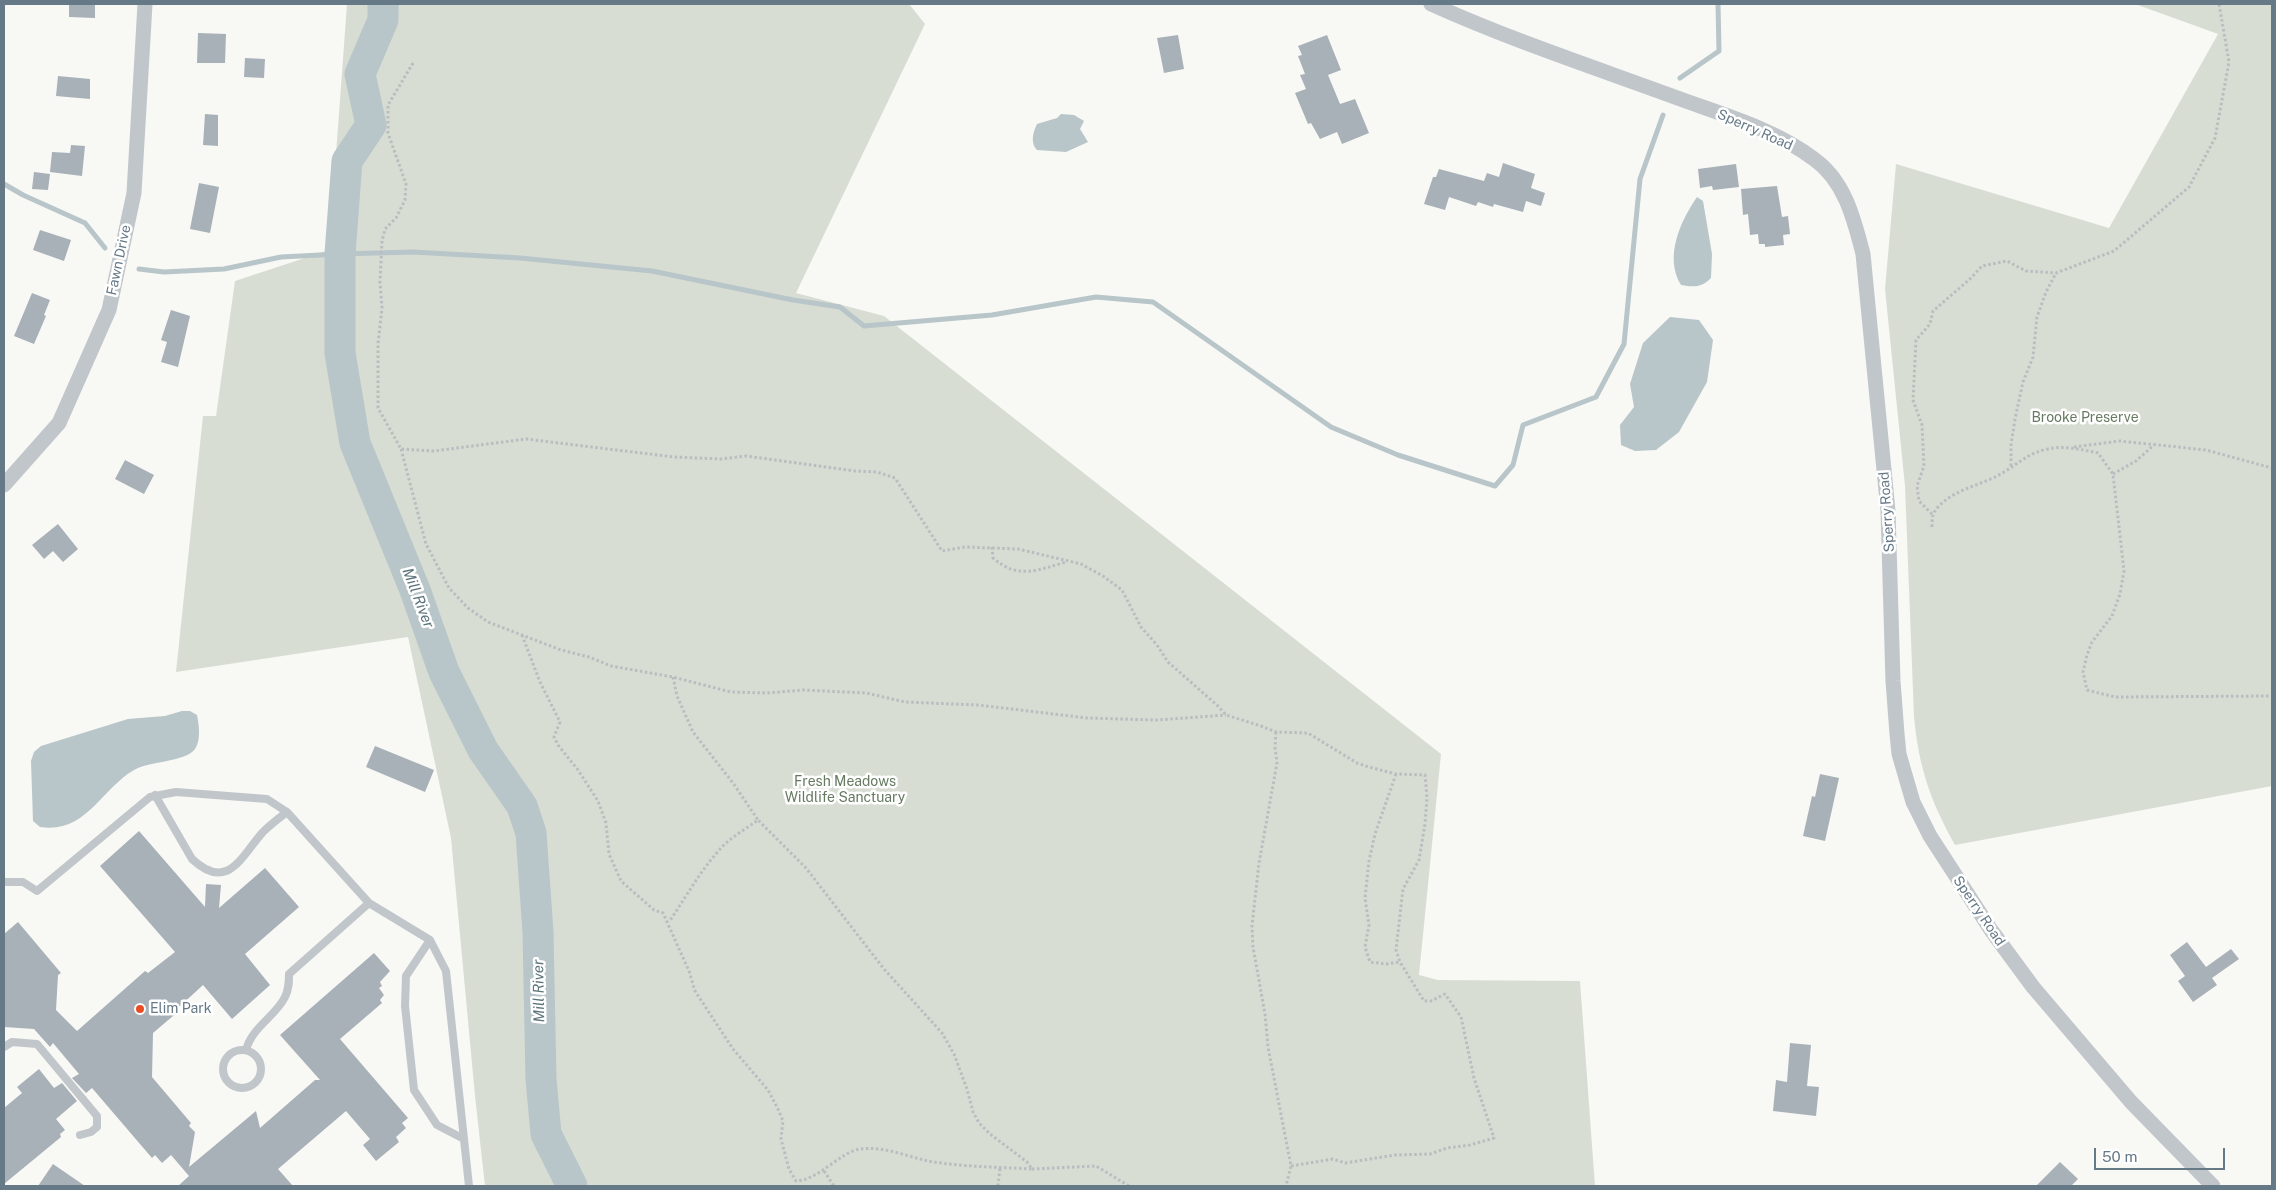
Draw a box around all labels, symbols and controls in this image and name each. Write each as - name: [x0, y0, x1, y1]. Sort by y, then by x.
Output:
- street label: Sperry Road: [1715, 106, 1795, 154]
- street label: Fawn Drive: [103, 223, 135, 297]
- park label: Brooke Preserve: [2031, 410, 2139, 426]
- street label: Sperry Road: [1876, 471, 1898, 553]
- water label: Mill River: [398, 565, 438, 631]
- park label: Fresh Meadows Wildlife Sanctuary: [785, 774, 905, 806]
- street label: Sperry Road: [1949, 873, 2009, 949]
- water label: Mill River: [529, 959, 549, 1023]
- place label: Elim Park: [150, 1001, 212, 1017]
- marker: Elim Park: [134, 1003, 146, 1015]
- scale bar: [2096, 1138, 2227, 1170]
- text: 50 m: [2102, 1148, 2137, 1165]

